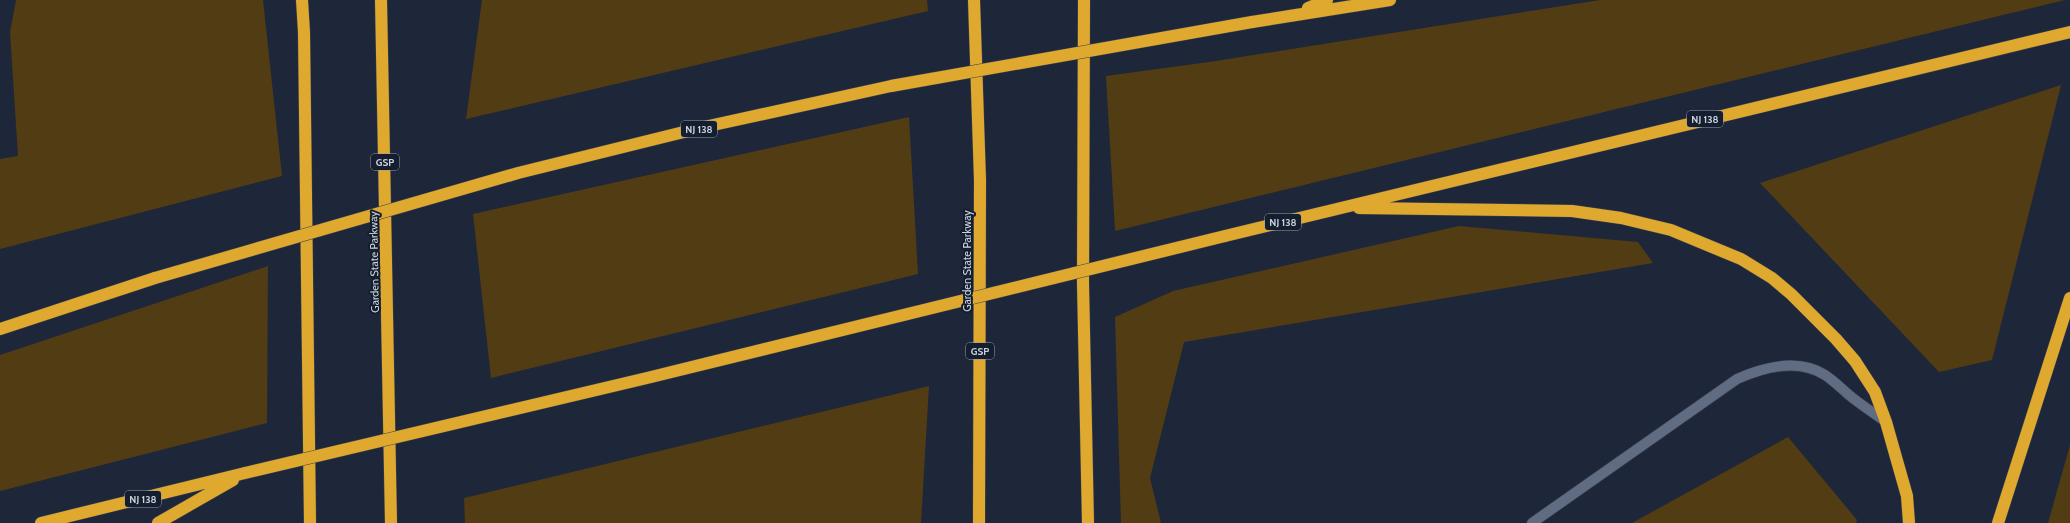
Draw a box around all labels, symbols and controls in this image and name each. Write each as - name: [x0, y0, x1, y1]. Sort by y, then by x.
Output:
- road number: NJ 138: [1687, 111, 1723, 127]
- road number: NJ 138: [681, 121, 717, 137]
- road number: GSP: [371, 154, 399, 170]
- street label: Garden State Parkway: [960, 210, 974, 312]
- street label: Garden State Parkway: [366, 211, 382, 313]
- road number: NJ 138: [1265, 214, 1301, 230]
- road number: GSP: [966, 343, 994, 359]
- road number: NJ 138: [125, 491, 161, 507]

